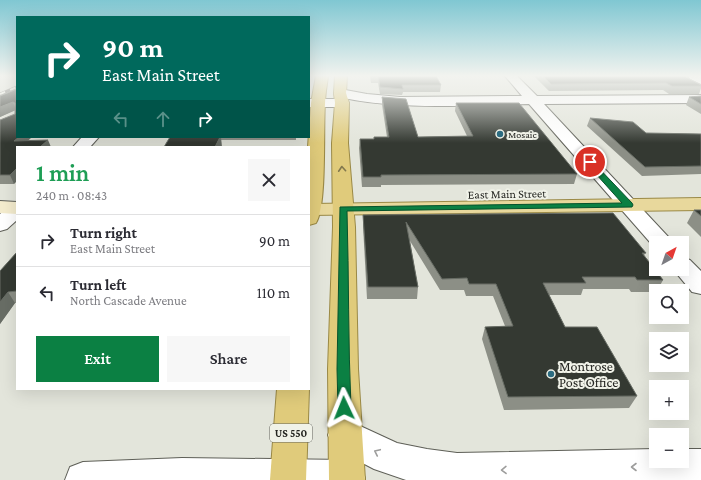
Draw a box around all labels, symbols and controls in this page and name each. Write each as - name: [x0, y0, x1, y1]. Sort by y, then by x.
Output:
- icon: right: [36, 32, 88, 84]
- text: 90 m: [102, 32, 163, 63]
- text: East Main Street: [102, 65, 220, 85]
- icon: left: [110, 108, 132, 130]
- icon: ahead: [152, 108, 174, 130]
- icon: right: [194, 108, 216, 130]
- marker: Mosaic: [495, 129, 505, 139]
- place label: Mosaic: [508, 129, 537, 140]
- pin: [573, 145, 607, 179]
- icon: arrive: [579, 151, 601, 173]
- text: 1 min: [36, 159, 89, 186]
- button: close: [248, 159, 290, 201]
- one-way arrow: [337, 166, 346, 172]
- street label: East Main Street: [468, 186, 547, 202]
- text: 240 m · 08:43: [36, 188, 107, 203]
- text: Turn right: [70, 225, 137, 241]
- icon: right: [36, 230, 58, 252]
- text: 90 m: [259, 233, 290, 249]
- north arrow: [649, 236, 689, 276]
- map controls: [649, 236, 689, 468]
- text: East Main Street: [70, 241, 155, 256]
- text: Turn left: [70, 277, 126, 293]
- icon: left: [36, 282, 58, 304]
- button: search: [649, 284, 689, 324]
- text: 110 m: [257, 285, 290, 301]
- text: North Cascade Avenue: [70, 293, 187, 308]
- button: layers: [649, 332, 689, 372]
- button: Exit: [36, 336, 159, 382]
- button: Share: [167, 336, 290, 382]
- place label: Montrose Post Office: [559, 358, 618, 390]
- marker: Montrose Post Office: [546, 369, 556, 379]
- button: +: [649, 380, 689, 420]
- position arrow: [323, 387, 365, 429]
- road number: US 550: [270, 424, 312, 442]
- button: −: [649, 428, 689, 468]
- one-way arrow: [373, 449, 381, 457]
- one-way arrow: [631, 463, 637, 471]
- one-way arrow: [501, 466, 507, 474]

